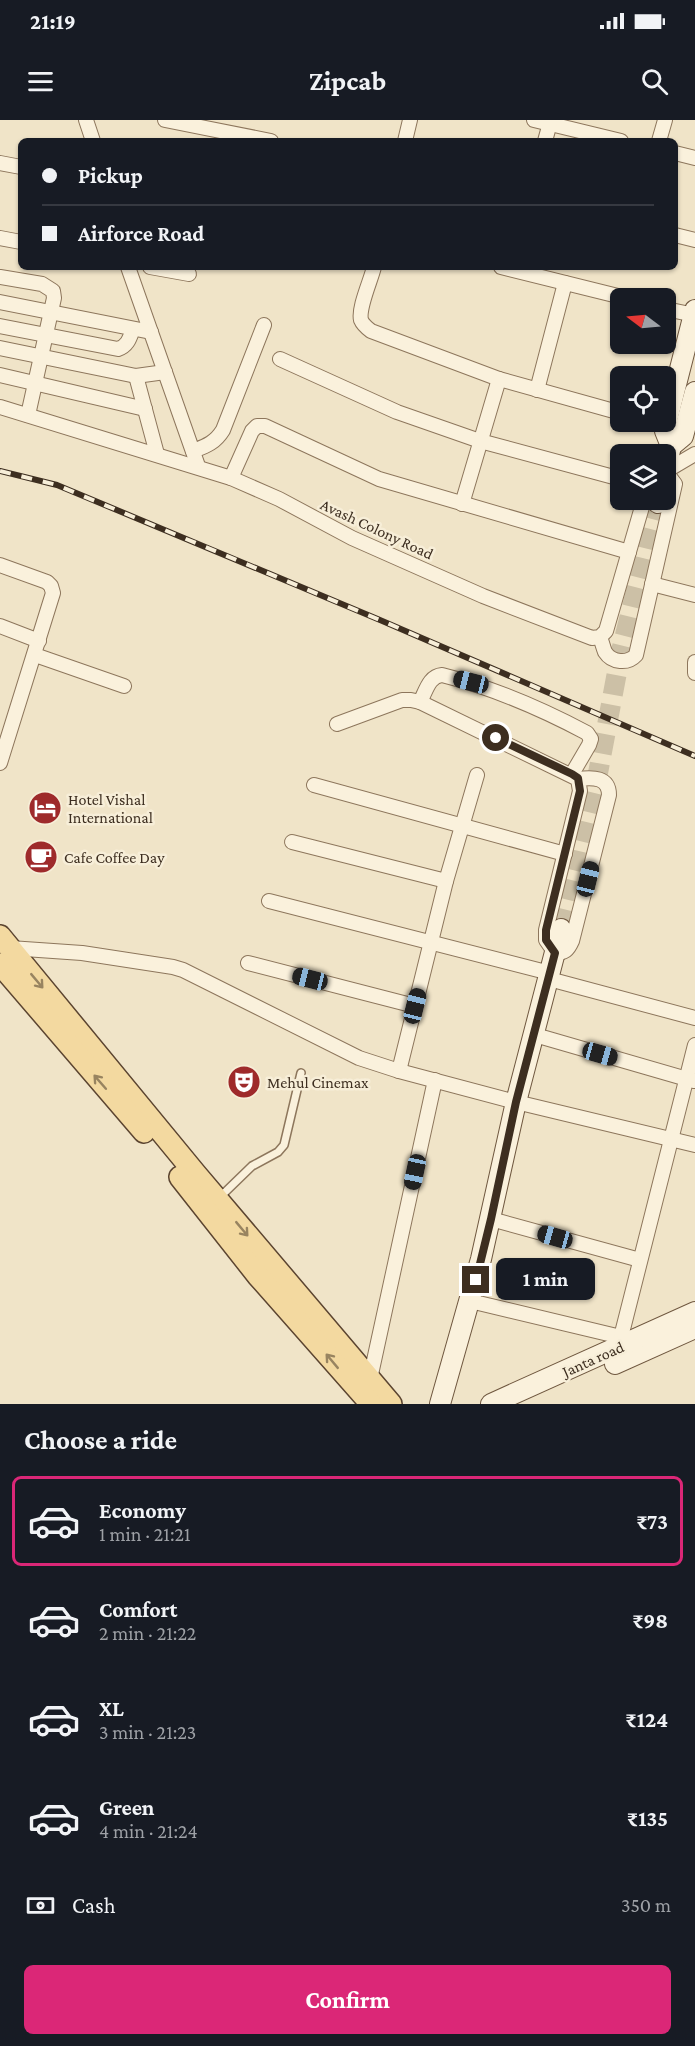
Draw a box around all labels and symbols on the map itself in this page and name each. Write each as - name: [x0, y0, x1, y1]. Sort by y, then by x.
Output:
- north arrow: [610, 288, 676, 354]
- street label: Avash Colony Road: [318, 495, 436, 564]
- car: [451, 669, 491, 695]
- route start: [482, 724, 509, 751]
- hotel icon: Hotel Vishal International: [27, 790, 63, 826]
- place label: Hotel Vishal International: [68, 791, 153, 826]
- cafe icon: Cafe Coffee Day: [23, 839, 59, 875]
- place label: Cafe Coffee Day: [64, 849, 165, 867]
- car: [575, 859, 601, 899]
- car: [290, 966, 330, 992]
- one-way arrow: [31, 973, 44, 989]
- car: [402, 986, 428, 1026]
- car: [580, 1040, 620, 1068]
- theatre icon: Mehul Cinemax: [226, 1064, 262, 1100]
- place label: Mehul Cinemax: [267, 1074, 369, 1091]
- one-way arrow: [93, 1075, 107, 1090]
- car: [402, 1153, 428, 1191]
- one-way arrow: [235, 1221, 249, 1236]
- car: [535, 1223, 575, 1251]
- callout: 1 min: [497, 1259, 596, 1301]
- route end: [462, 1266, 489, 1293]
- street label: Janta road: [558, 1338, 627, 1382]
- one-way arrow: [325, 1354, 339, 1369]

